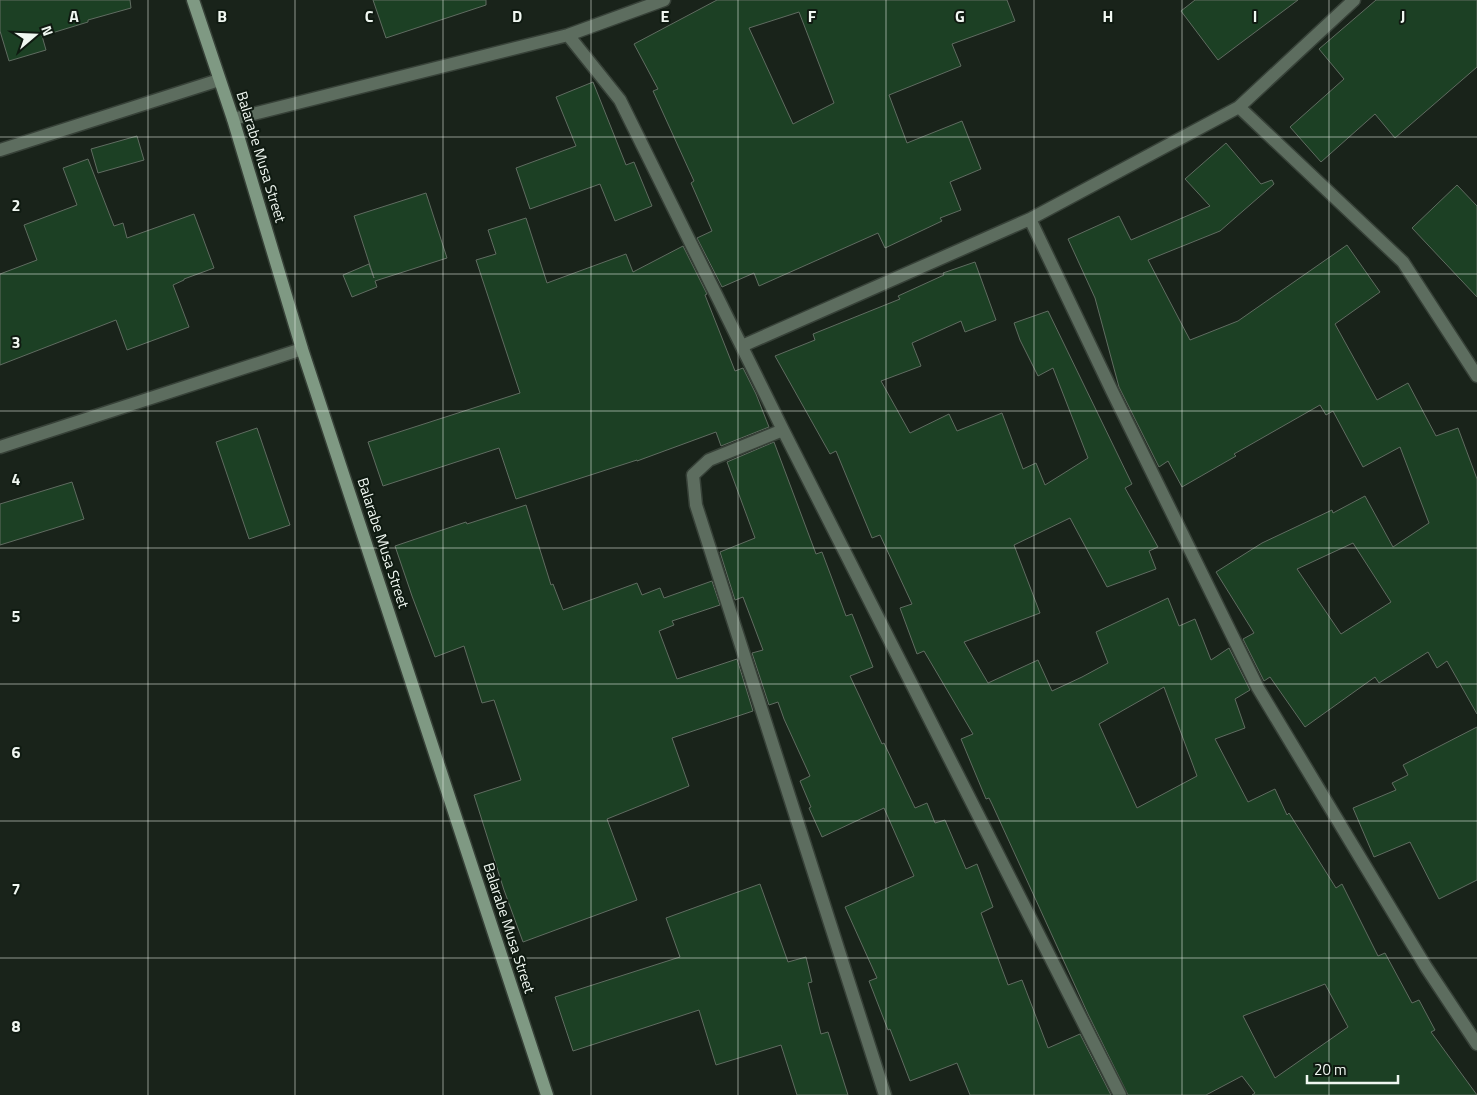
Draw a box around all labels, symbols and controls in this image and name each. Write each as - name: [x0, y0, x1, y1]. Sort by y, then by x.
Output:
- text: A: [69, 4, 79, 28]
- text: B: [217, 4, 227, 28]
- text: C: [365, 4, 374, 28]
- text: D: [512, 4, 522, 28]
- text: E: [661, 4, 670, 28]
- text: F: [808, 4, 817, 28]
- text: G: [955, 4, 965, 28]
- text: H: [1103, 4, 1113, 28]
- text: I: [1253, 4, 1257, 28]
- text: J: [1401, 4, 1405, 28]
- north arrow: [10, 10, 60, 60]
- text: N: [36, 23, 59, 39]
- street label: Balarabe Musa Street: [231, 88, 293, 226]
- text: 2: [12, 193, 20, 217]
- text: 3: [12, 330, 20, 354]
- text: 4: [12, 467, 21, 491]
- street label: Balarabe Musa Street: [351, 475, 416, 612]
- text: 5: [12, 604, 21, 628]
- text: 6: [12, 740, 21, 764]
- street label: Balarabe Musa Street: [477, 860, 542, 997]
- text: 7: [12, 877, 20, 901]
- text: 8: [12, 1014, 21, 1038]
- scale bar: [1307, 1052, 1398, 1084]
- text: 20 m: [1314, 1058, 1347, 1081]

